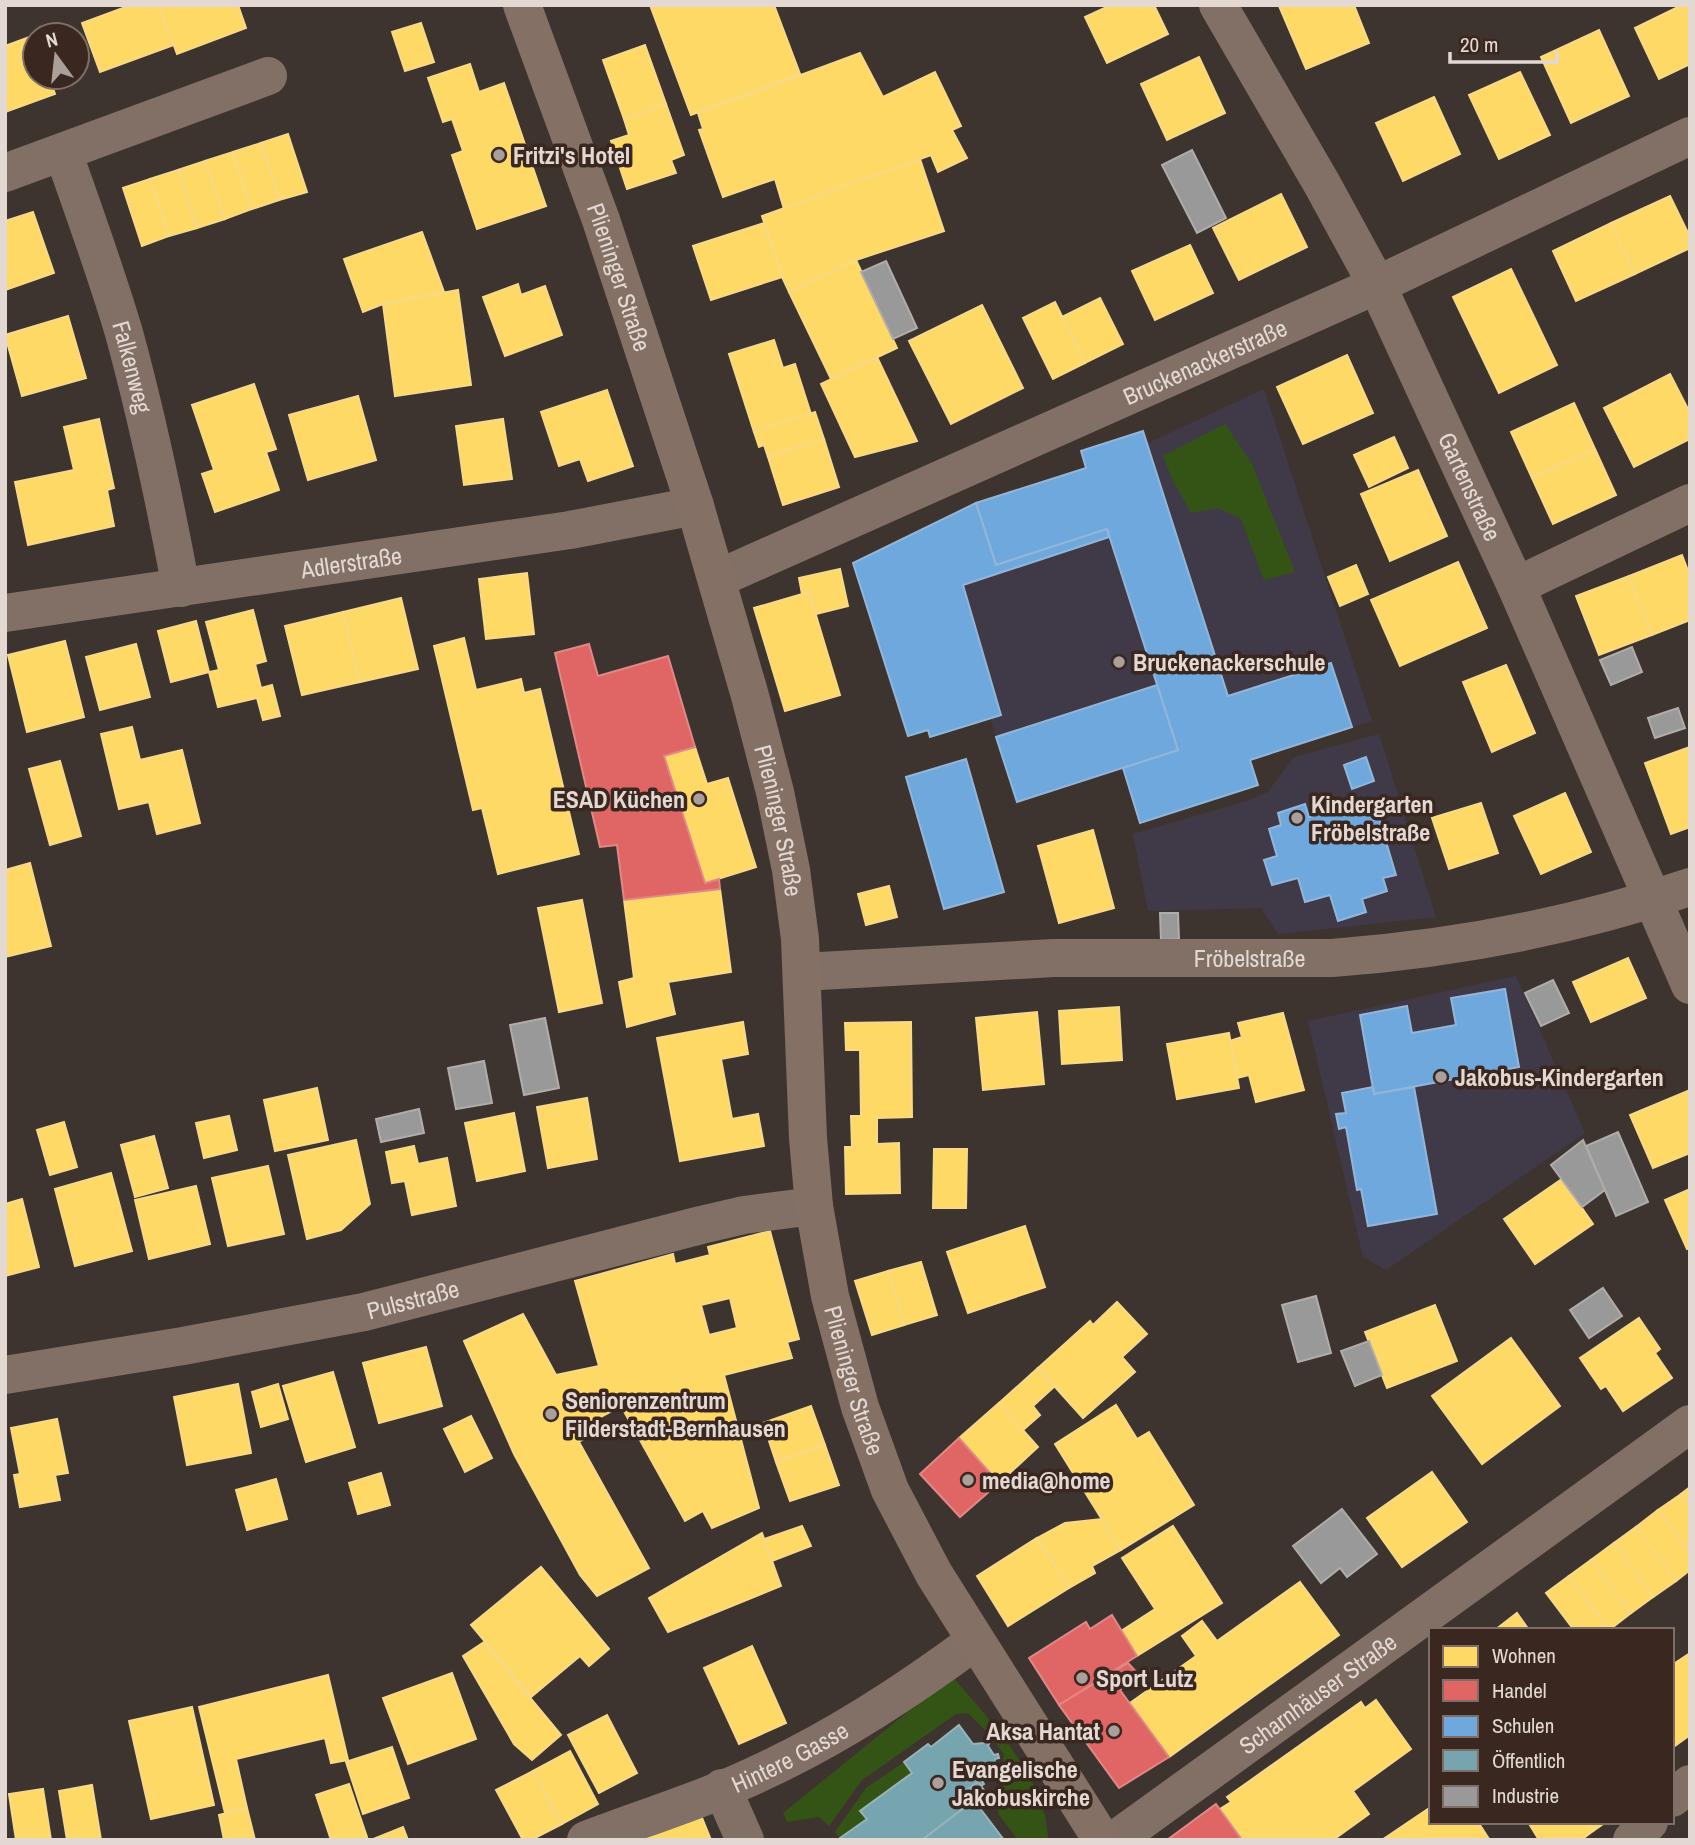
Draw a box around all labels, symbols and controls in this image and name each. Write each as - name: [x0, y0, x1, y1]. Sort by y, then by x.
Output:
- north arrow: [21, 21, 91, 91]
- scale bar: [1450, 21, 1557, 65]
- text: N: [43, 26, 60, 54]
- text: 20 m: [1460, 30, 1498, 59]
- place label: Fritzi's Hotel: [513, 139, 630, 171]
- marker: Fritzi's Hotel: [491, 147, 507, 163]
- street label: Plieninger Straße: [580, 198, 659, 355]
- street label: Bruckenackerstraße: [1118, 311, 1292, 412]
- street label: Falkenweg: [105, 317, 160, 416]
- street label: Gartenstraße: [1431, 427, 1509, 546]
- street label: Adlerstraße: [298, 539, 404, 586]
- place label: Bruckenackerschule: [1133, 646, 1326, 678]
- marker: Bruckenackerschule: [1111, 654, 1127, 670]
- street label: Plieninger Straße: [747, 741, 810, 898]
- place label: ESAD Küchen: [553, 783, 685, 815]
- place label: Kindergarten Fröbelstraße: [1311, 788, 1433, 848]
- marker: ESAD Küchen: [691, 791, 707, 807]
- marker: Kindergarten Fröbelstraße: [1289, 810, 1305, 826]
- street label: Fröbelstraße: [1194, 942, 1305, 974]
- place label: Jakobus-Kindergarten: [1455, 1061, 1664, 1093]
- marker: Jakobus-Kindergarten: [1433, 1069, 1449, 1085]
- street label: Pulsstraße: [363, 1272, 462, 1327]
- street label: Plieninger Straße: [817, 1302, 892, 1460]
- place label: Seniorenzentrum Filderstadt-Bernhausen: [565, 1384, 786, 1444]
- marker: Seniorenzentrum Filderstadt-Bernhausen: [543, 1406, 559, 1422]
- place label: media@home: [982, 1464, 1111, 1496]
- marker: media@home: [960, 1472, 976, 1488]
- street label: Scharnhäuser Straße: [1232, 1626, 1403, 1761]
- legend: [1429, 1628, 1674, 1824]
- text: Wohnen: [1492, 1641, 1556, 1670]
- place label: Sport Lutz: [1096, 1662, 1193, 1694]
- marker: Sport Lutz: [1074, 1670, 1090, 1686]
- text: Handel: [1492, 1676, 1547, 1705]
- text: Schulen: [1492, 1711, 1554, 1740]
- street label: Hintere Gasse: [726, 1714, 854, 1800]
- place label: Aksa Hantat: [986, 1715, 1100, 1747]
- marker: Aksa Hantat: [1106, 1723, 1122, 1739]
- text: Öffentlich: [1492, 1746, 1565, 1775]
- place label: Evangelische Jakobuskirche: [952, 1753, 1090, 1813]
- marker: Evangelische Jakobuskirche: [930, 1775, 946, 1791]
- text: Industrie: [1492, 1781, 1559, 1810]

